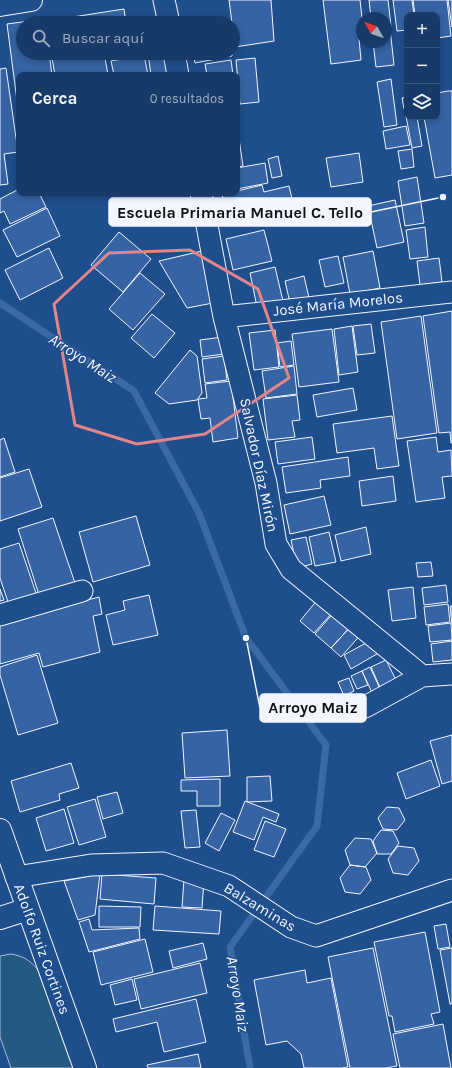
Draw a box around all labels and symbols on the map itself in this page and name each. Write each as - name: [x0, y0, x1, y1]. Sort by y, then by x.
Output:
- north arrow: [356, 12, 392, 48]
- callout: Escuela Primaria Manuel C. Tello: [109, 198, 371, 226]
- text: Escuela Primaria Manuel C. Tello: [117, 203, 363, 222]
- street label: José María Morelos: [272, 288, 404, 320]
- water label: Arroyo Maiz: [46, 329, 121, 387]
- street label: Salvador Díaz Mirón: [236, 396, 282, 534]
- callout: Arroyo Maiz: [260, 694, 366, 722]
- text: Arroyo Maiz: [268, 698, 358, 717]
- street label: Balzaminas: [221, 878, 299, 936]
- street label: Adolfo Ruiz Cortines: [10, 881, 74, 1017]
- water label: Arroyo Maiz: [223, 955, 253, 1034]

